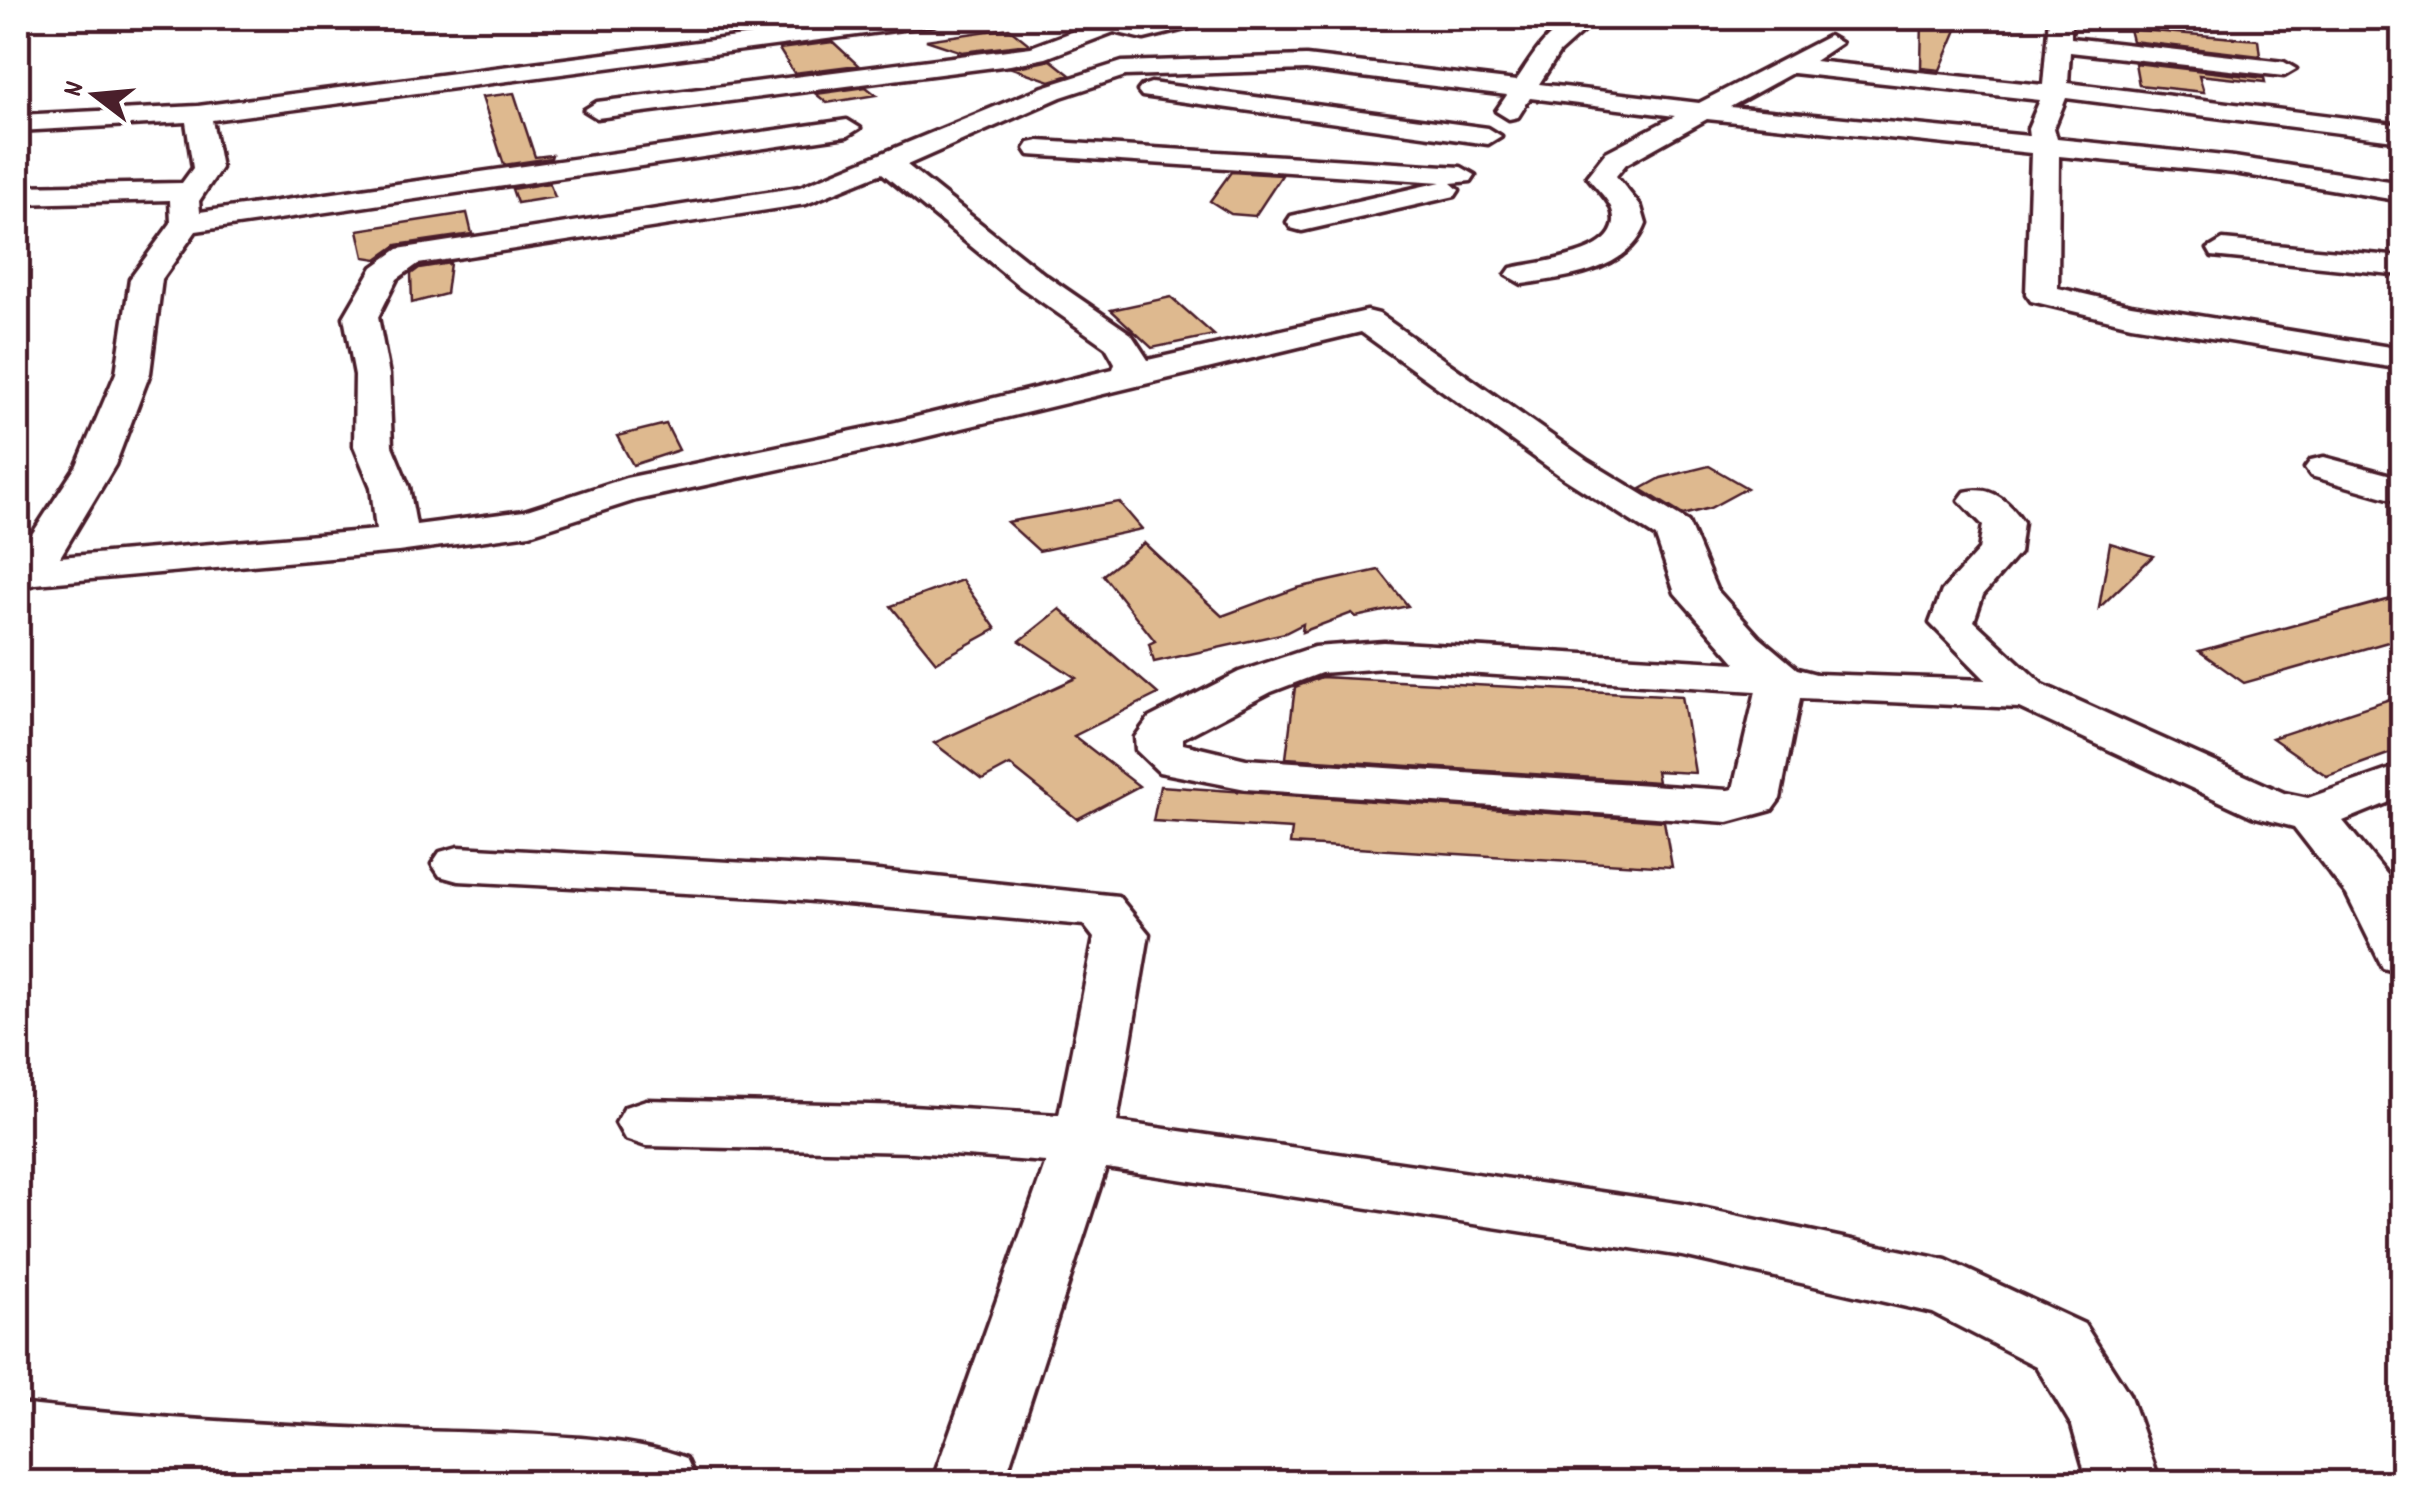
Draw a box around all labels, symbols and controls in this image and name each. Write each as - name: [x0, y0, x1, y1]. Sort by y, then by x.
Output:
- north arrow: [45, 45, 145, 145]
- text: N: [55, 77, 97, 102]

